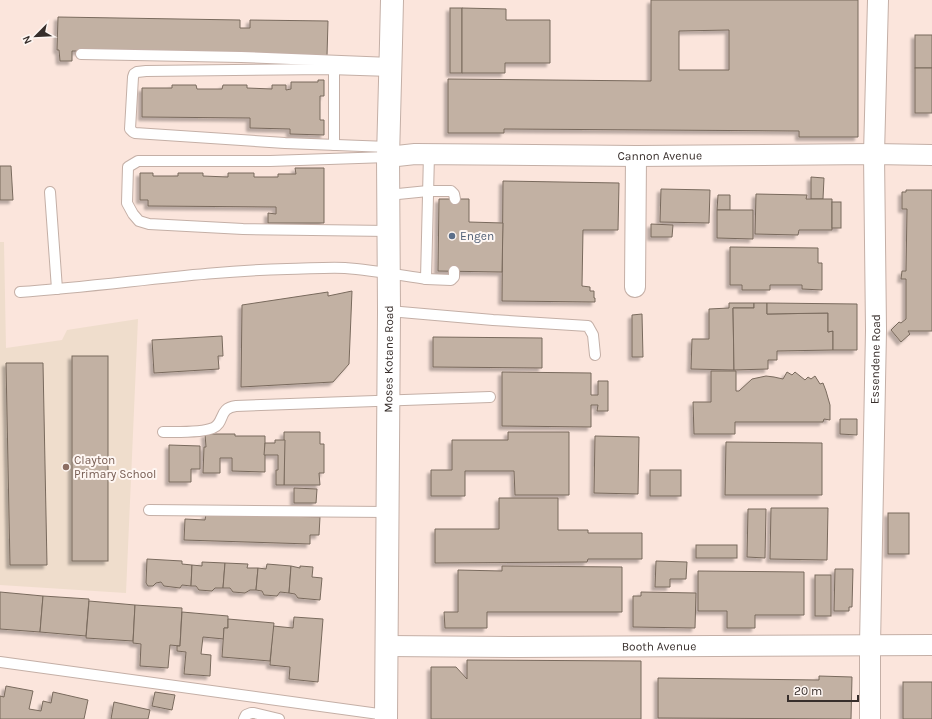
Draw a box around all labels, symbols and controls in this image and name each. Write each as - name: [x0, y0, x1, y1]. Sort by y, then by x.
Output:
- north arrow: [16, 16, 56, 56]
- text: N: [20, 34, 35, 46]
- street label: Cannon Avenue: [617, 148, 702, 163]
- place label: Engen: [460, 229, 494, 243]
- marker: Engen: [447, 231, 457, 241]
- street label: Moses Kotane Road: [381, 305, 396, 413]
- street label: Essendene Road: [868, 314, 883, 404]
- place label: Clayton Primary School: [74, 453, 156, 481]
- marker: Clayton Primary School: [61, 462, 71, 472]
- street label: Booth Avenue: [622, 639, 696, 653]
- scale bar: [788, 677, 858, 703]
- text: 20 m: [794, 684, 822, 698]

